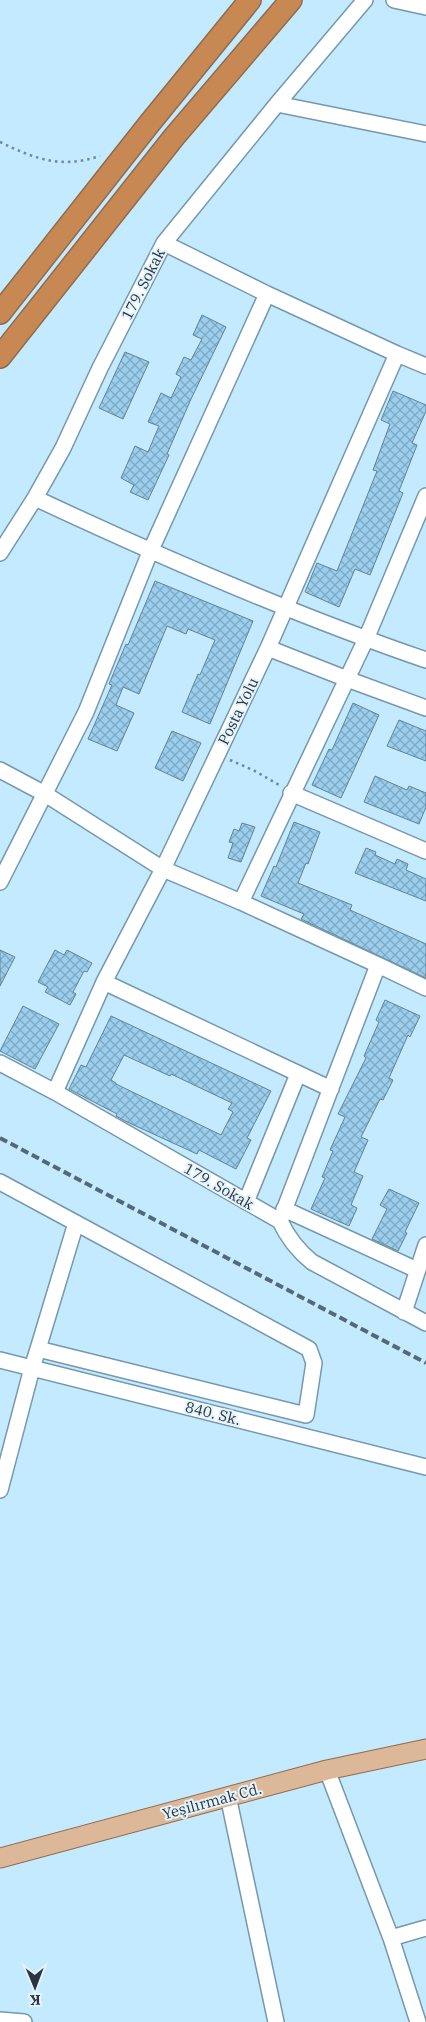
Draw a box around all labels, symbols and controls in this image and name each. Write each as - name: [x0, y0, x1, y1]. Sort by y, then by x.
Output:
- street label: 179. Sokak: [117, 245, 169, 323]
- street label: Posta Yolu: [214, 674, 262, 748]
- street label: 179. Sokak: [181, 1158, 258, 1214]
- street label: 840. Sk.: [183, 1397, 243, 1429]
- street label: Yeşilırmak Cd.: [160, 1779, 264, 1823]
- north arrow: [10, 1962, 60, 2012]
- text: K: [29, 1991, 41, 2009]

